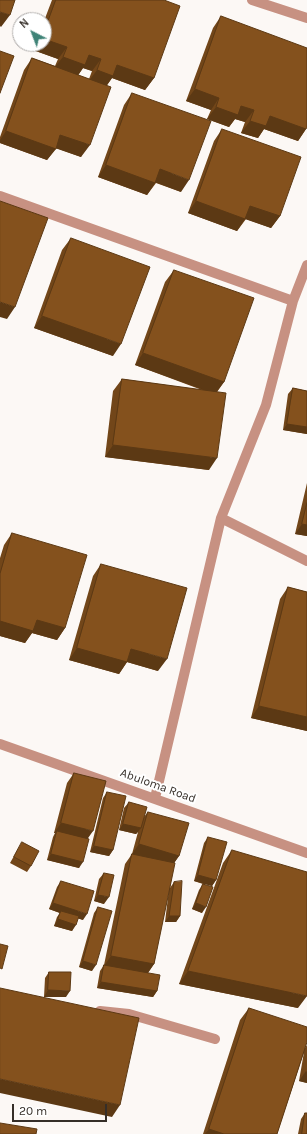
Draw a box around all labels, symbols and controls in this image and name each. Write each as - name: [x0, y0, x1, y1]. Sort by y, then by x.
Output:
- north arrow: [12, 12, 52, 52]
- text: N: [17, 16, 32, 31]
- street label: Abuloma Road: [118, 766, 198, 806]
- scale bar: [14, 1096, 109, 1122]
- text: 20 m: [19, 1104, 47, 1118]

